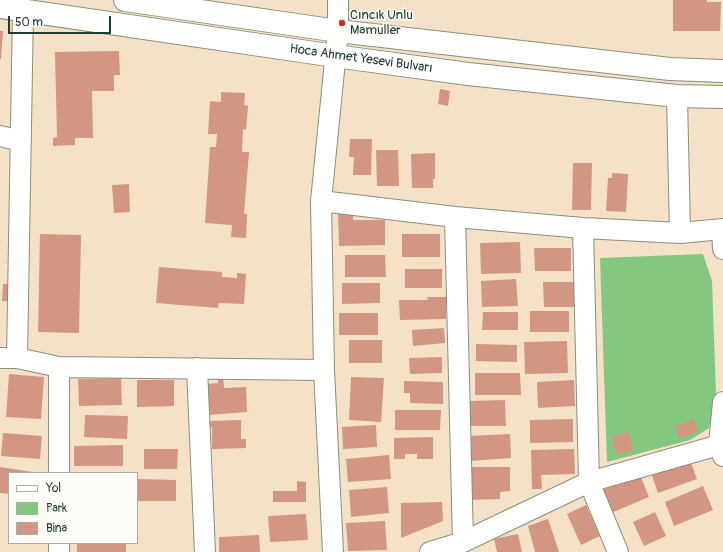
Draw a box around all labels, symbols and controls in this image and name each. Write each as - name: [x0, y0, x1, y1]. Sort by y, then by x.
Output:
- scale bar: [10, 8, 113, 34]
- place label: Cıncık Unlu Mamuller: [350, 8, 413, 39]
- text: 50 m: [15, 15, 43, 30]
- marker: Cıncık Unlu Mamuller: [337, 18, 347, 28]
- street label: Hoca Ahmet Yesevi Bulvarı: [289, 41, 433, 77]
- legend: [8, 472, 138, 544]
- text: Yol: [46, 481, 61, 496]
- text: Park: [46, 501, 67, 516]
- text: Bina: [46, 521, 67, 536]

